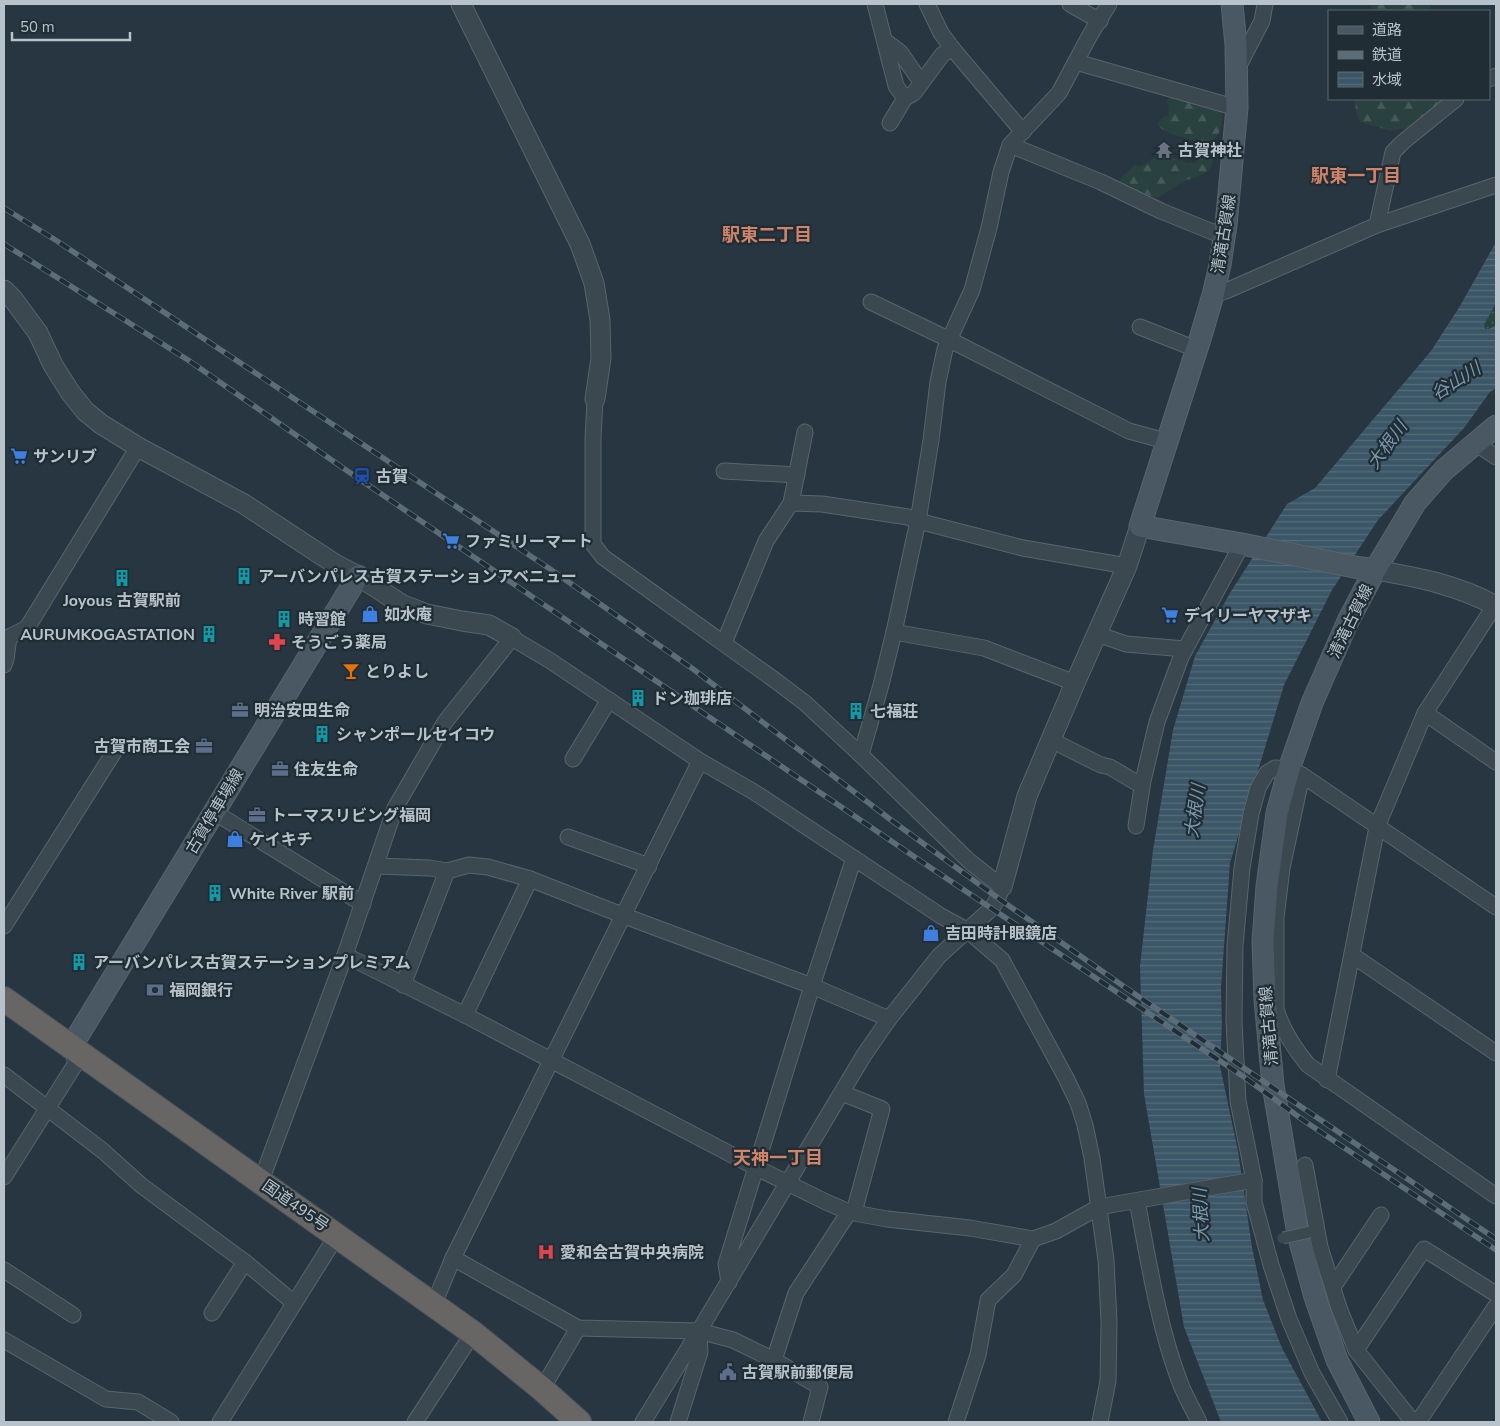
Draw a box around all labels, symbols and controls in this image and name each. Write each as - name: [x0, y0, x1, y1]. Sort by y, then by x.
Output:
- scale bar: [12, 10, 130, 42]
- legend: [1328, 10, 1490, 100]
- text: 50 m: [20, 17, 55, 37]
- text: 道路: [1372, 20, 1402, 40]
- text: 鉄道: [1372, 45, 1402, 65]
- text: 水域: [1372, 70, 1402, 90]
- temple icon: 古賀神社: [1154, 140, 1174, 160]
- place label: 古賀神社: [1178, 140, 1242, 162]
- district label: 駅東一丁目: [1311, 164, 1401, 188]
- street label: 清滝古賀線: [1207, 193, 1241, 275]
- district label: 駅東二丁目: [722, 223, 812, 247]
- water label: 谷山川: [1427, 355, 1487, 405]
- water label: 大根川: [1361, 414, 1414, 474]
- supermarket icon: サンリブ: [9, 446, 29, 466]
- place label: サンリブ: [33, 446, 97, 468]
- station icon: 古賀: [352, 466, 372, 486]
- place label: 古賀: [376, 466, 408, 488]
- supermarket icon: ファミリーマート: [441, 531, 461, 551]
- place label: ファミリーマート: [465, 531, 593, 553]
- building icon: アーバンパレス古賀ステーションアベニュー: [234, 566, 254, 586]
- place label: アーバンパレス古賀ステーションアベニュー: [258, 566, 577, 588]
- building icon: Joyous 古賀駅前: [112, 568, 132, 588]
- street label: 清滝古賀線: [1323, 581, 1378, 662]
- place label: Joyous 古賀駅前: [62, 590, 181, 612]
- shop icon: 如水庵: [360, 604, 380, 624]
- place label: 如水庵: [384, 604, 432, 626]
- supermarket icon: デイリーヤマザキ: [1160, 605, 1180, 625]
- place label: デイリーヤマザキ: [1184, 605, 1312, 627]
- building icon: 時習館: [274, 609, 294, 629]
- place label: 時習館: [298, 609, 346, 631]
- place label: AURUMKOGASTATION: [20, 624, 195, 646]
- building icon: AURUMKOGASTATION: [199, 624, 219, 644]
- pharmacy icon: そうごう薬局: [267, 632, 287, 652]
- place label: そうごう薬局: [291, 632, 387, 654]
- bar icon: とりよし: [341, 661, 361, 681]
- place label: とりよし: [365, 661, 429, 683]
- building icon: ドン珈琲店: [628, 688, 648, 708]
- place label: ドン珈琲店: [652, 688, 732, 710]
- office icon: 明治安田生命: [230, 700, 250, 720]
- place label: 明治安田生命: [254, 700, 350, 722]
- building icon: 七福荘: [846, 701, 866, 721]
- place label: 七福荘: [870, 701, 918, 723]
- building icon: シャンポールセイコウ: [312, 724, 332, 744]
- place label: シャンポールセイコウ: [336, 724, 495, 746]
- place label: 古賀市商工会: [94, 736, 190, 758]
- office icon: 古賀市商工会: [194, 736, 214, 756]
- office icon: 住友生命: [270, 759, 290, 779]
- place label: 住友生命: [293, 759, 358, 781]
- street label: 古賀停車場線: [181, 765, 249, 858]
- water label: 大根川: [1179, 781, 1211, 839]
- office icon: トーマスリビング福岡: [247, 805, 267, 825]
- place label: トーマスリビング福岡: [271, 805, 431, 827]
- shop icon: ケイキチ: [225, 829, 245, 849]
- place label: ケイキチ: [249, 829, 313, 851]
- building icon: White River 駅前: [205, 883, 225, 903]
- place label: White River 駅前: [229, 883, 354, 905]
- shop icon: 吉田時計眼鏡店: [921, 923, 941, 943]
- place label: 吉田時計眼鏡店: [945, 923, 1057, 945]
- building icon: アーバンパレス古賀ステーションプレミアム: [69, 952, 89, 972]
- place label: アーバンパレス古賀ステーションプレミアム: [93, 952, 411, 974]
- bank icon: 福岡銀行: [145, 980, 165, 1000]
- place label: 福岡銀行: [169, 980, 233, 1002]
- street label: 清滝古賀線: [1255, 985, 1283, 1067]
- district label: 天神一丁目: [733, 1146, 823, 1170]
- street label: 国道495号: [258, 1175, 333, 1237]
- water label: 大根川: [1187, 1185, 1214, 1243]
- hospital icon: 愛和会古賀中央病院: [536, 1242, 556, 1262]
- place label: 愛和会古賀中央病院: [560, 1242, 704, 1264]
- public building icon: 古賀駅前郵便局: [718, 1362, 738, 1382]
- place label: 古賀駅前郵便局: [742, 1362, 854, 1384]

